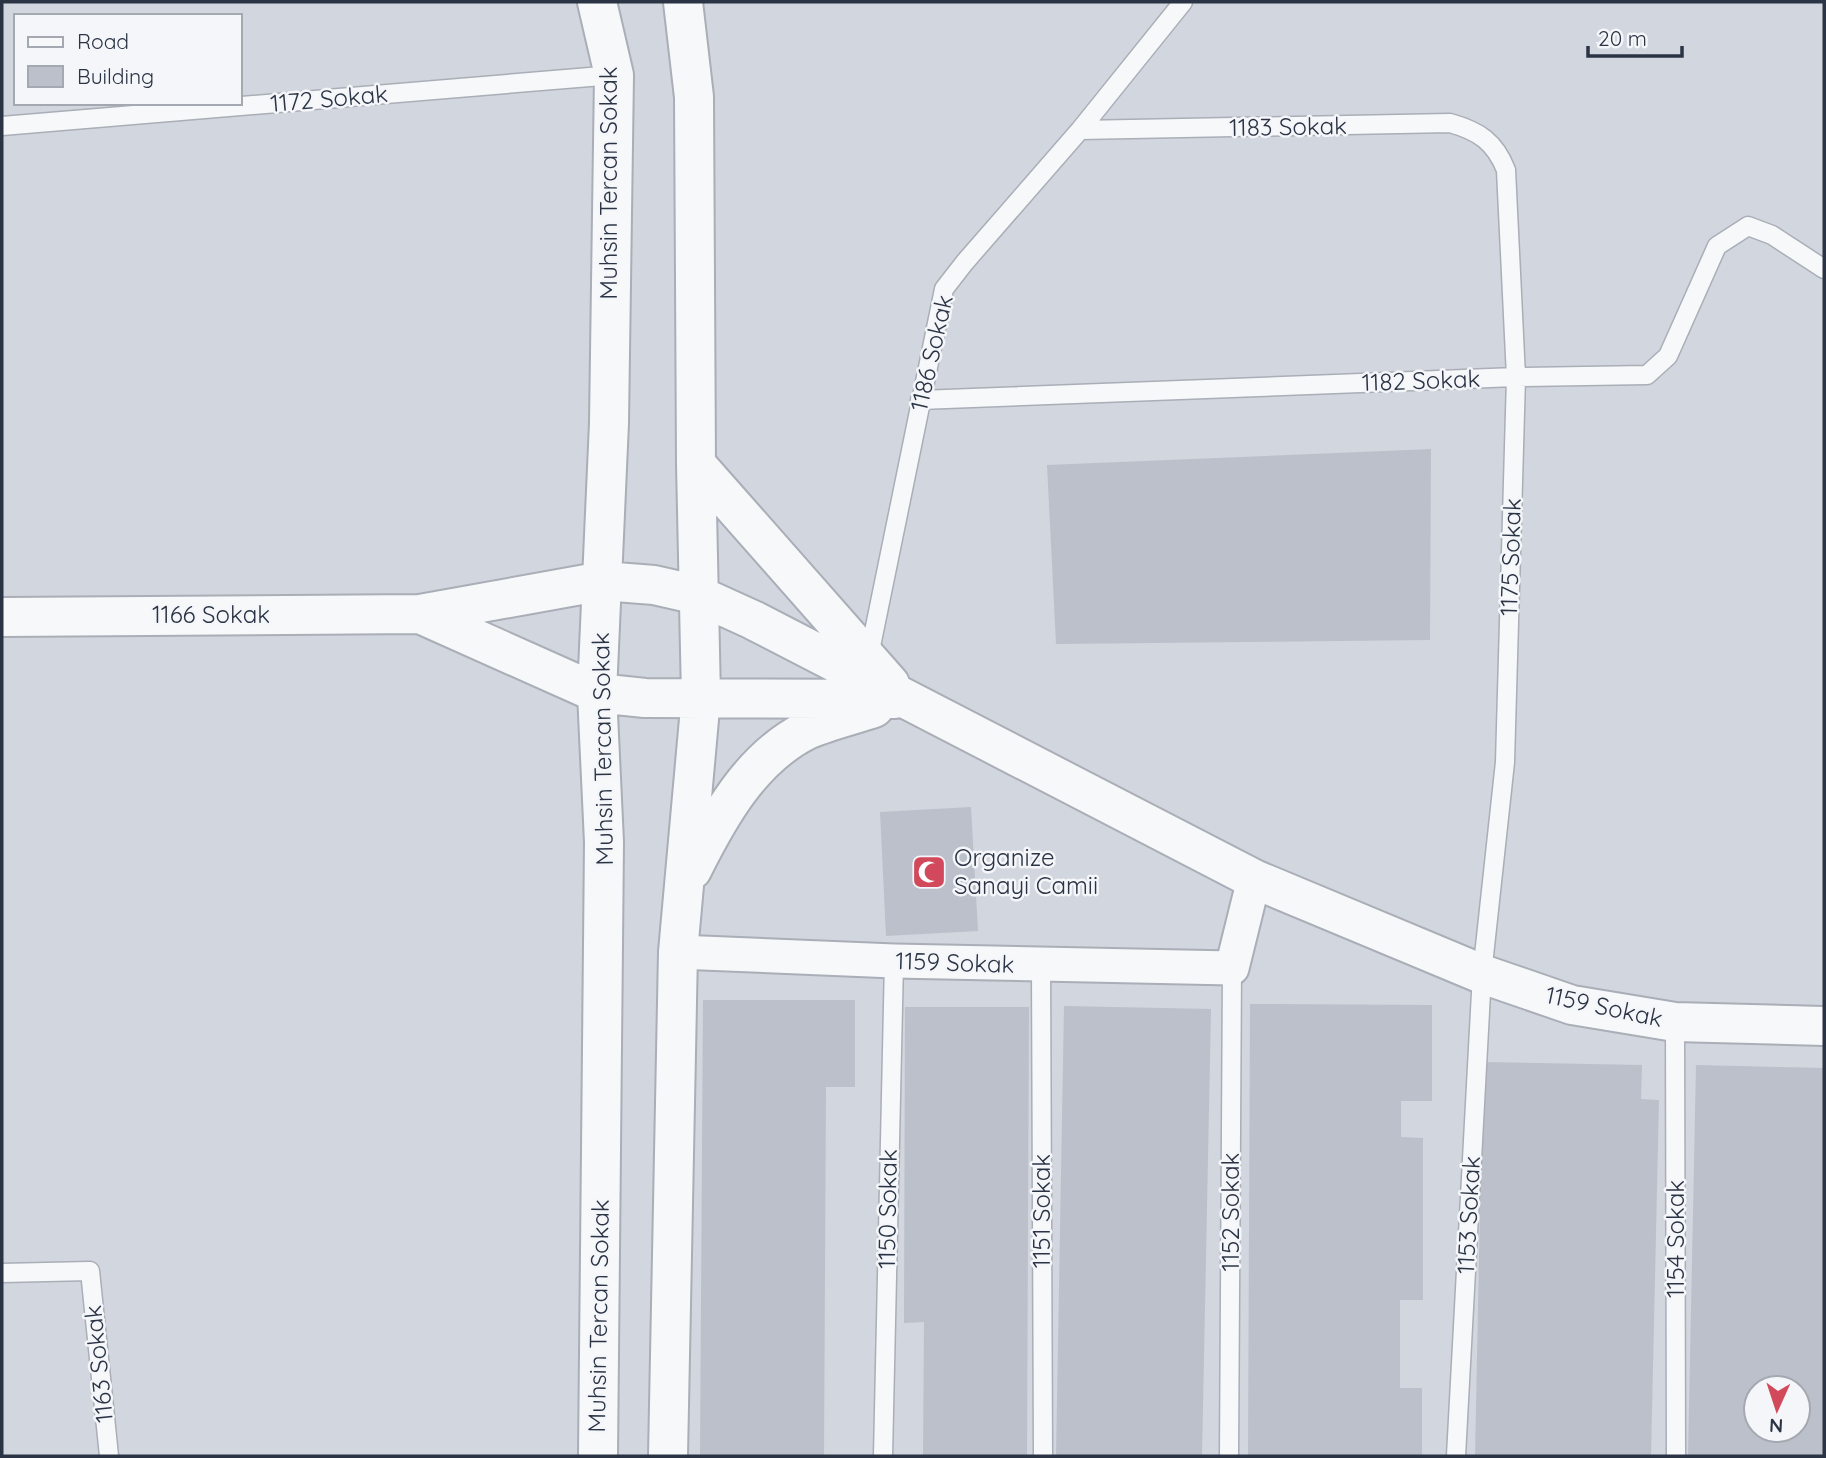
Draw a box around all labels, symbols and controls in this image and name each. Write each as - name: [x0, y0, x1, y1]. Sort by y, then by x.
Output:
- legend: [14, 14, 242, 105]
- scale bar: [1588, 14, 1682, 58]
- text: 20 m: [1598, 25, 1647, 51]
- text: Road: [77, 28, 129, 54]
- text: Building: [77, 63, 154, 89]
- street label: Muhsin Tercan Sokak: [593, 66, 623, 300]
- street label: 1172 Sokak: [269, 78, 389, 118]
- street label: 1183 Sokak: [1229, 110, 1347, 142]
- street label: 1186 Sokak: [903, 292, 959, 414]
- street label: 1182 Sokak: [1361, 363, 1481, 397]
- street label: 1175 Sokak: [1493, 498, 1527, 616]
- street label: 1166 Sokak: [152, 599, 270, 629]
- street label: Muhsin Tercan Sokak: [585, 632, 619, 866]
- place label: Organize Sanayi Camii: [954, 842, 1098, 900]
- mosque icon: Organize Sanayi Camii: [910, 853, 948, 891]
- street label: 1159 Sokak: [895, 945, 1015, 979]
- street label: 1159 Sokak: [1543, 979, 1665, 1033]
- street label: 1150 Sokak: [871, 1149, 903, 1269]
- street label: 1152 Sokak: [1215, 1153, 1245, 1271]
- street label: 1151 Sokak: [1026, 1154, 1056, 1268]
- street label: 1153 Sokak: [1450, 1155, 1486, 1275]
- street label: 1154 Sokak: [1660, 1180, 1690, 1298]
- street label: Muhsin Tercan Sokak: [581, 1199, 615, 1433]
- street label: 1163 Sokak: [77, 1304, 119, 1424]
- north arrow: [1742, 1374, 1812, 1444]
- text: N: [1769, 1414, 1784, 1438]

